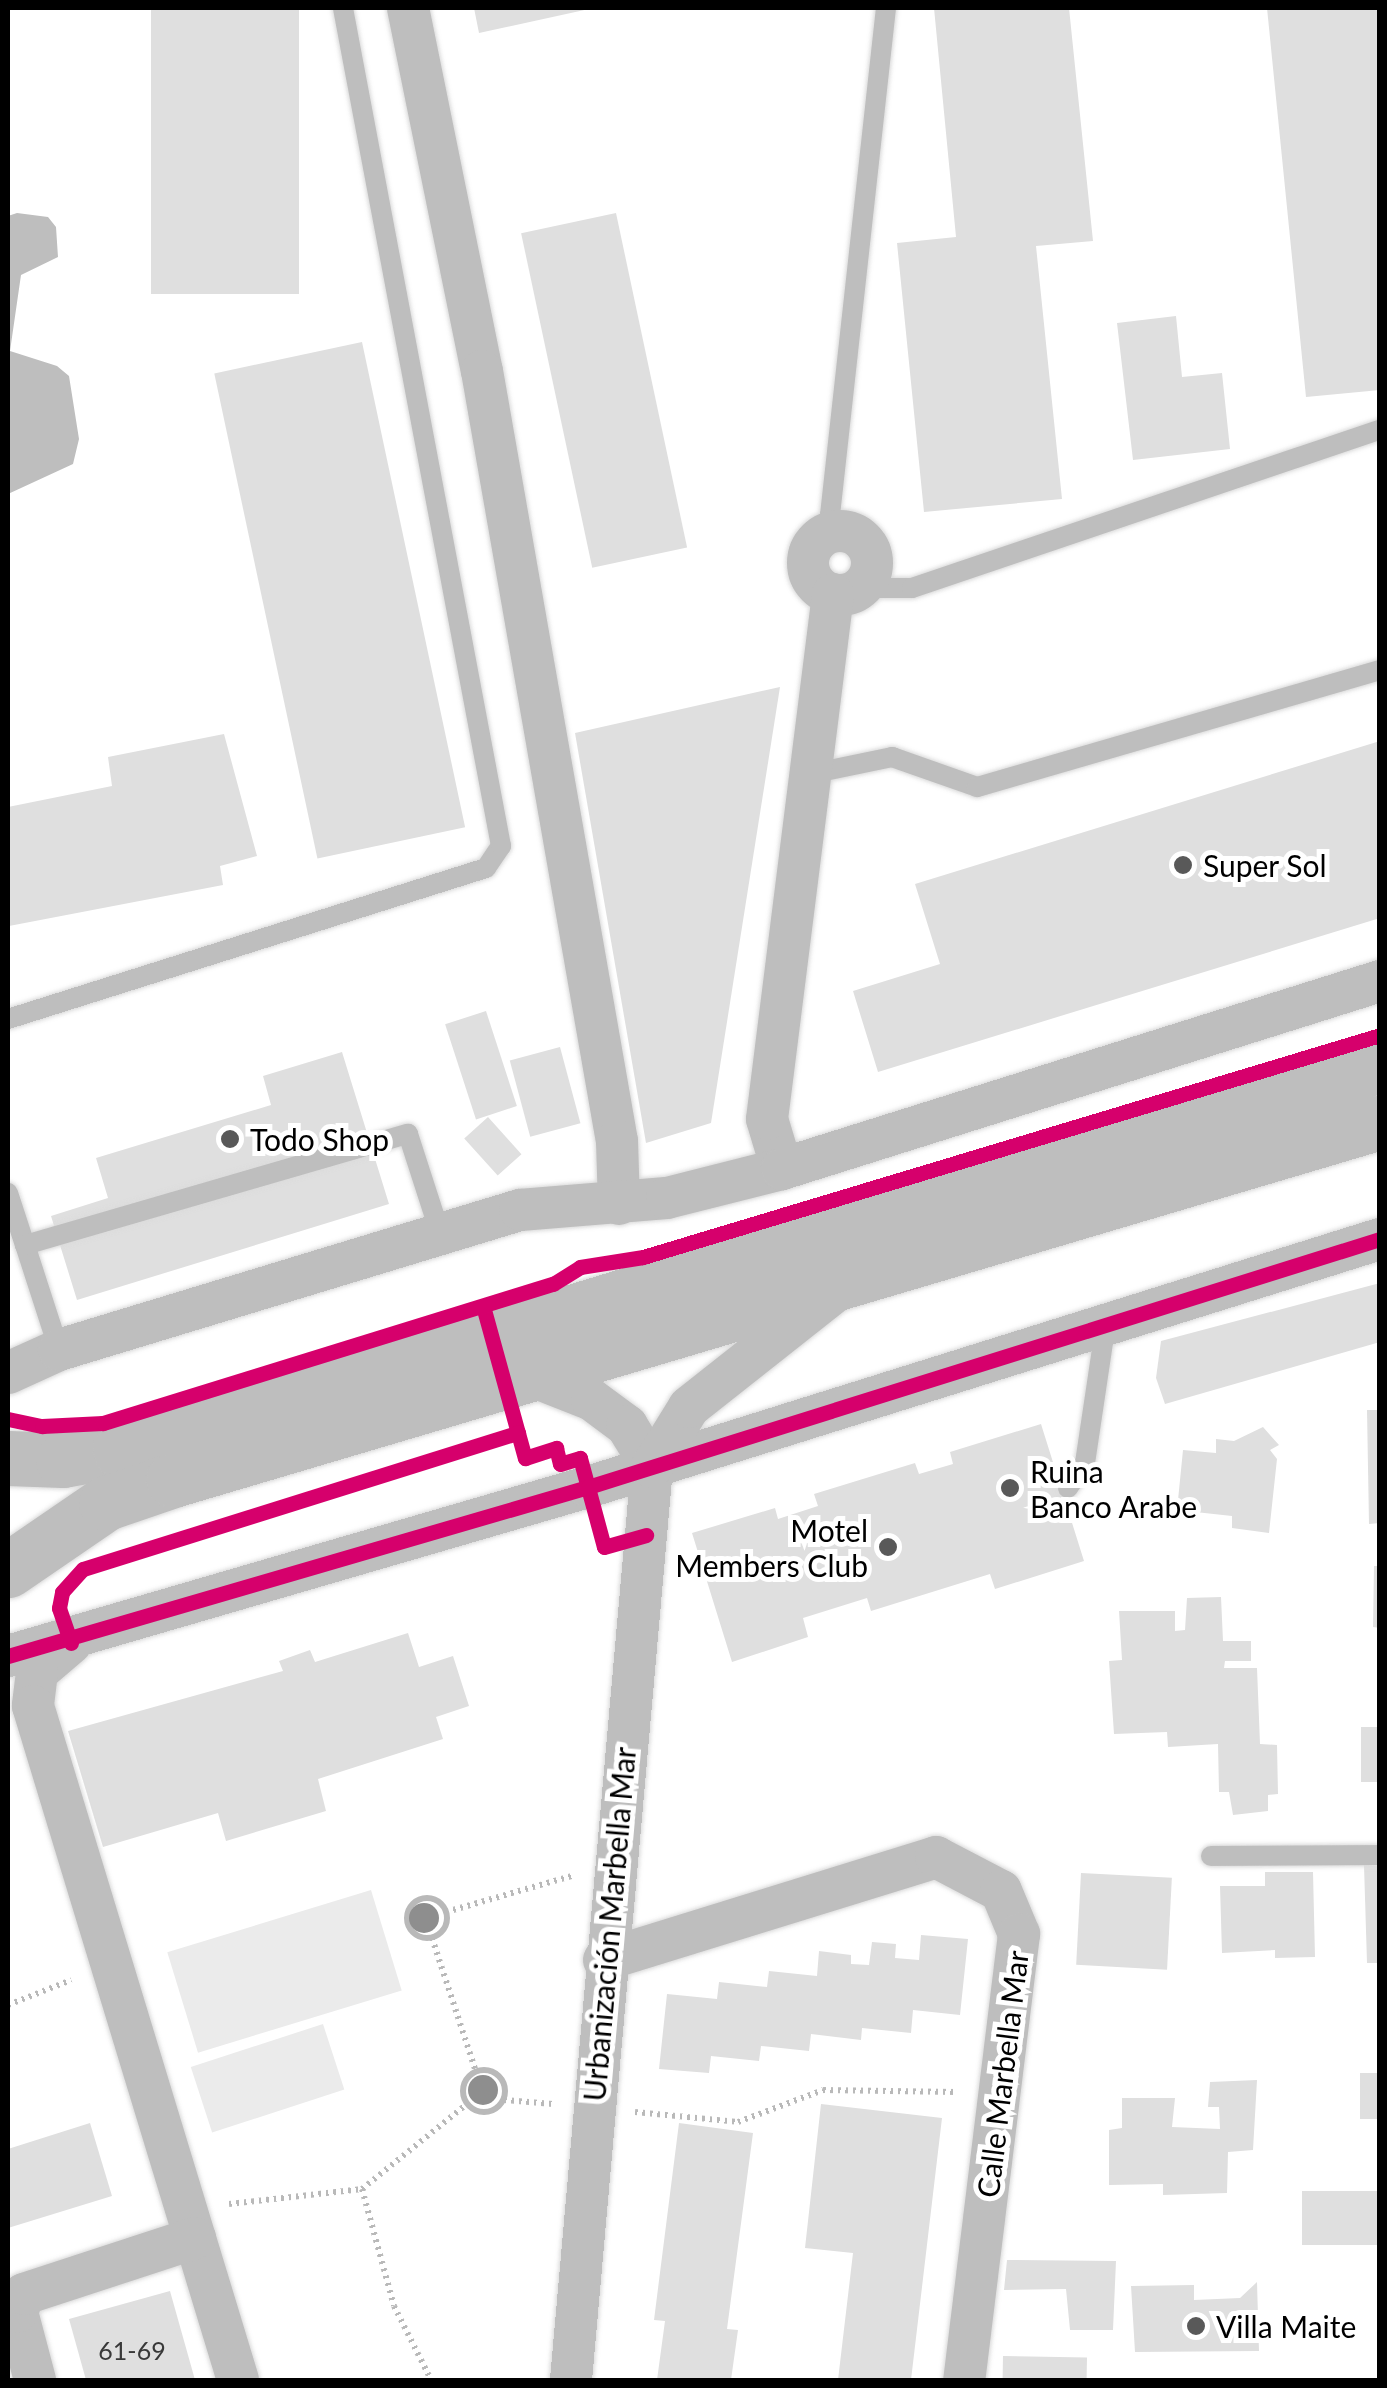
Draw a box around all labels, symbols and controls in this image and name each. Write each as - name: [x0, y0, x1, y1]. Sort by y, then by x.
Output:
- place label: Super Sol: [1203, 847, 1327, 883]
- marker: Super Sol: [1172, 854, 1194, 876]
- place label: Todo Shop: [250, 1121, 389, 1157]
- marker: Todo Shop: [219, 1128, 241, 1150]
- place label: Ruina Banco Arabe: [1030, 1453, 1198, 1524]
- marker: Ruina Banco Arabe: [999, 1477, 1021, 1499]
- place label: Motel Members Club: [675, 1512, 868, 1582]
- marker: Motel Members Club: [877, 1536, 899, 1558]
- street label: Urbanización Marbella Mar: [576, 1745, 642, 2103]
- street label: Calle Marbella Mar: [969, 1948, 1035, 2200]
- place label: Villa Maite: [1216, 2308, 1356, 2344]
- marker: Villa Maite: [1185, 2315, 1207, 2337]
- house number: 61-69: [98, 2335, 166, 2365]

